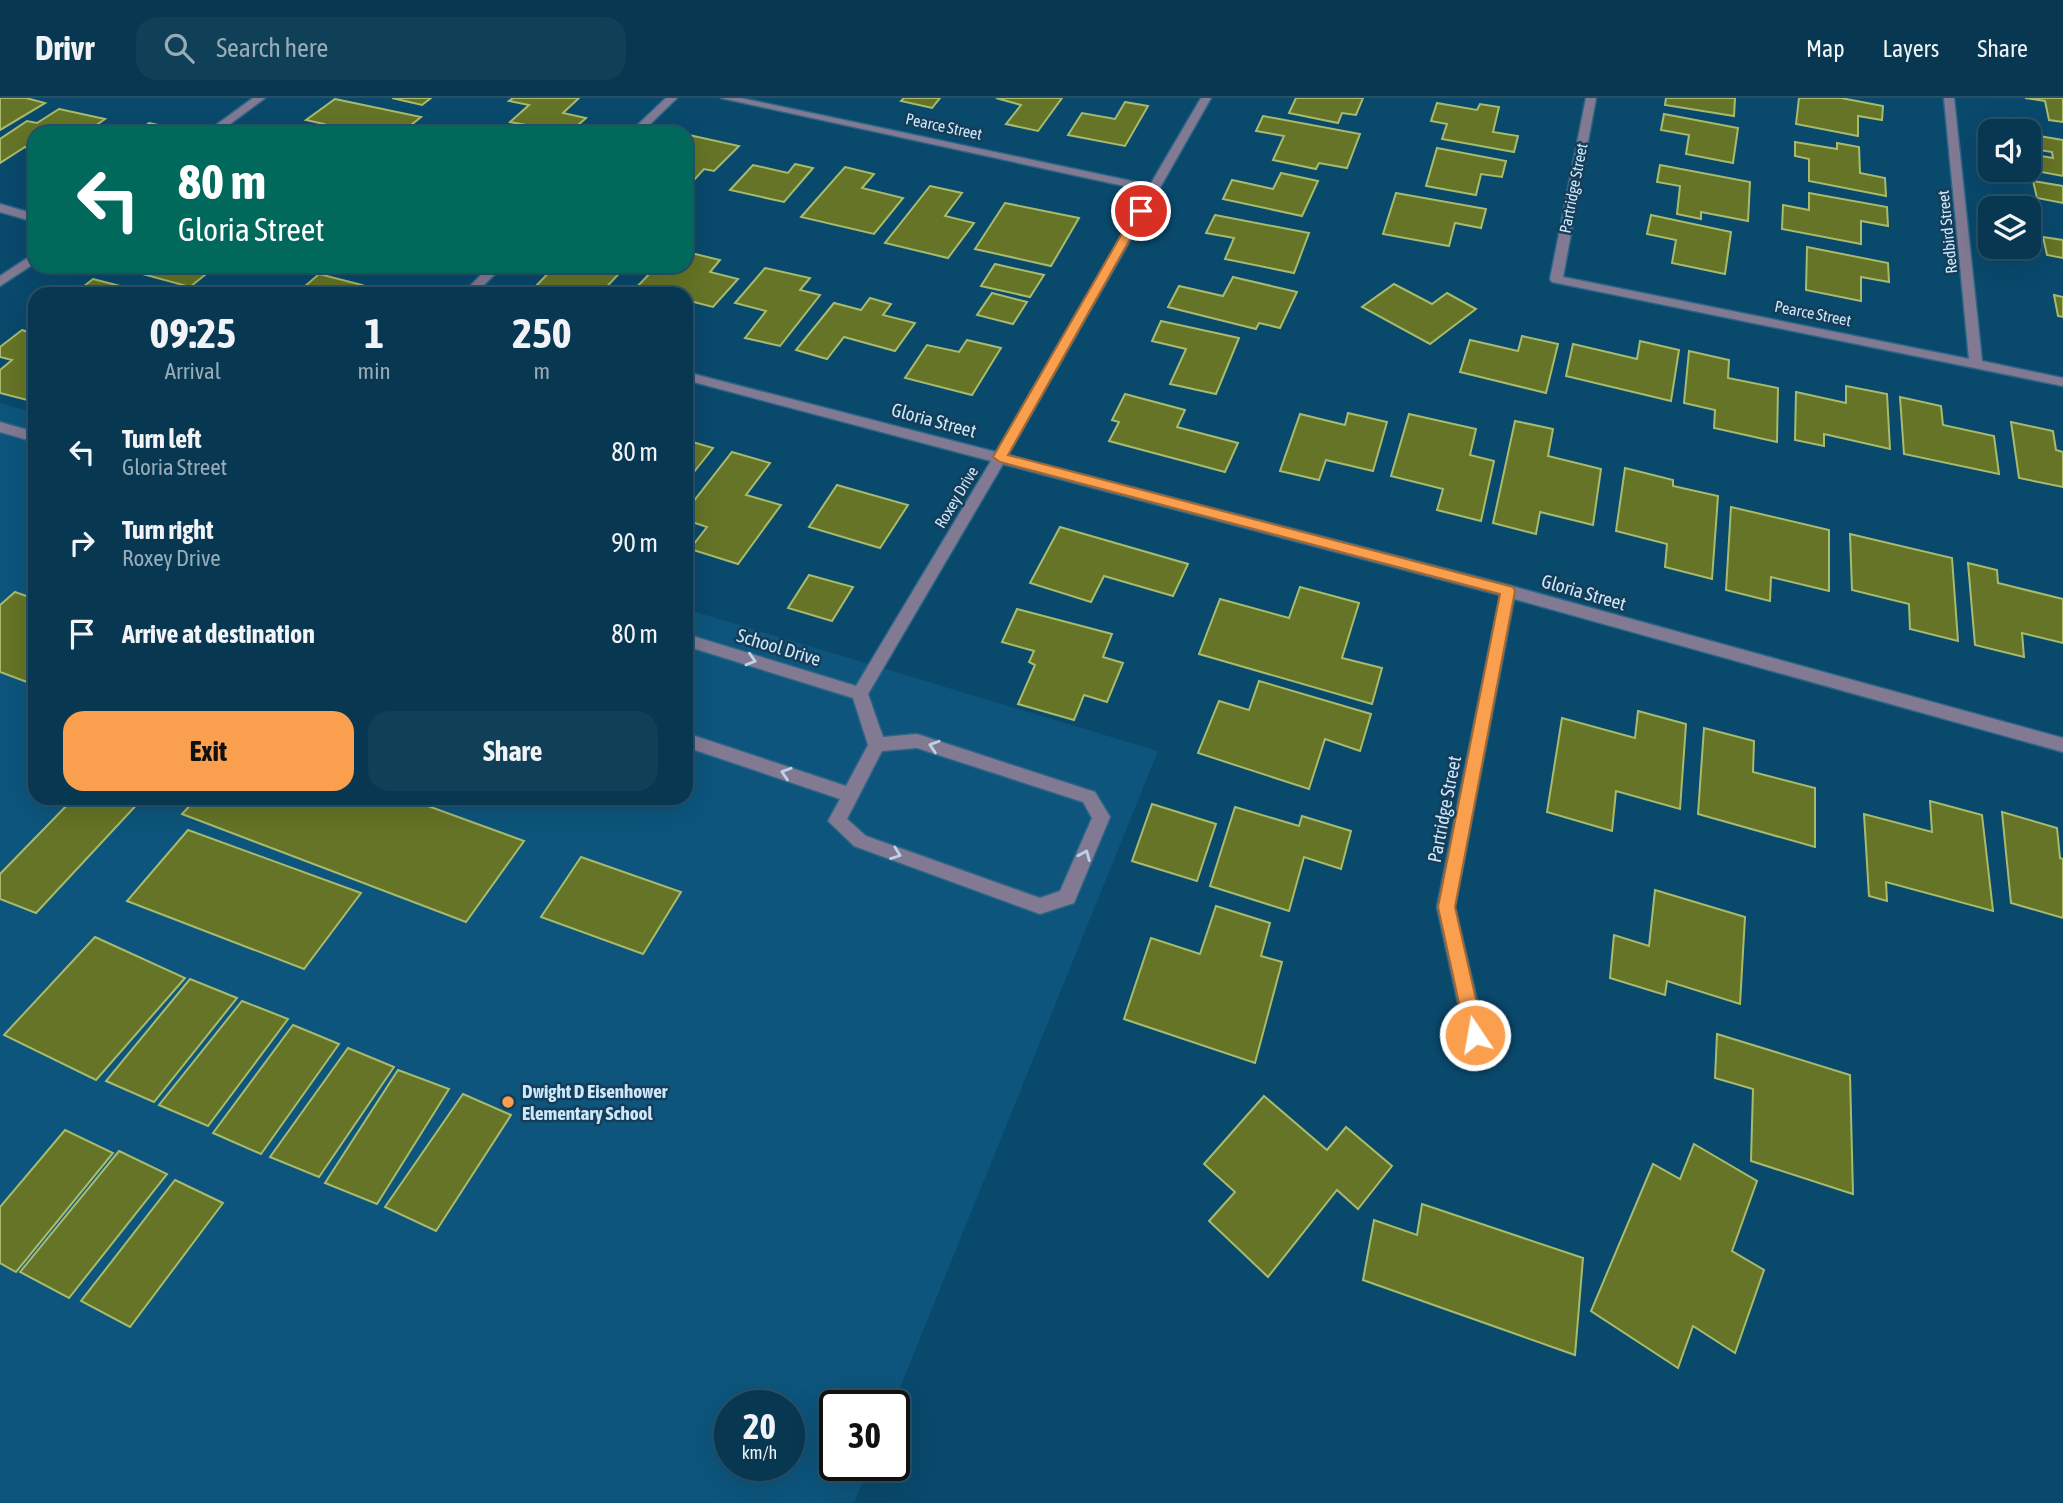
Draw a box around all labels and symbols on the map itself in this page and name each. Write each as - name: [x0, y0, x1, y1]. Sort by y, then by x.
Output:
- street label: Pearce Street: [904, 109, 984, 143]
- street label: Partridge Street: [1555, 141, 1592, 235]
- pin: [1111, 181, 1171, 241]
- street label: Redbird Street: [1934, 189, 1960, 275]
- street label: Pearce Street: [1773, 297, 1853, 329]
- street label: Gloria Street: [889, 398, 979, 442]
- street label: Roxey Drive: [931, 463, 982, 532]
- street label: Gloria Street: [1539, 569, 1629, 615]
- street label: School Drive: [734, 624, 824, 670]
- one-way arrow: [744, 652, 757, 666]
- one-way arrow: [928, 740, 941, 754]
- street label: Partridge Street: [1423, 754, 1465, 864]
- one-way arrow: [781, 767, 793, 782]
- one-way arrow: [890, 846, 902, 860]
- one-way arrow: [1077, 849, 1091, 862]
- position arrow: [1438, 998, 1512, 1072]
- place label: Dwight D Eisenhower Elementary School: [522, 1080, 668, 1124]
- marker: Dwight D Eisenhower Elementary School: [500, 1094, 516, 1110]
- speed limit sign: 30: [819, 1390, 910, 1481]

